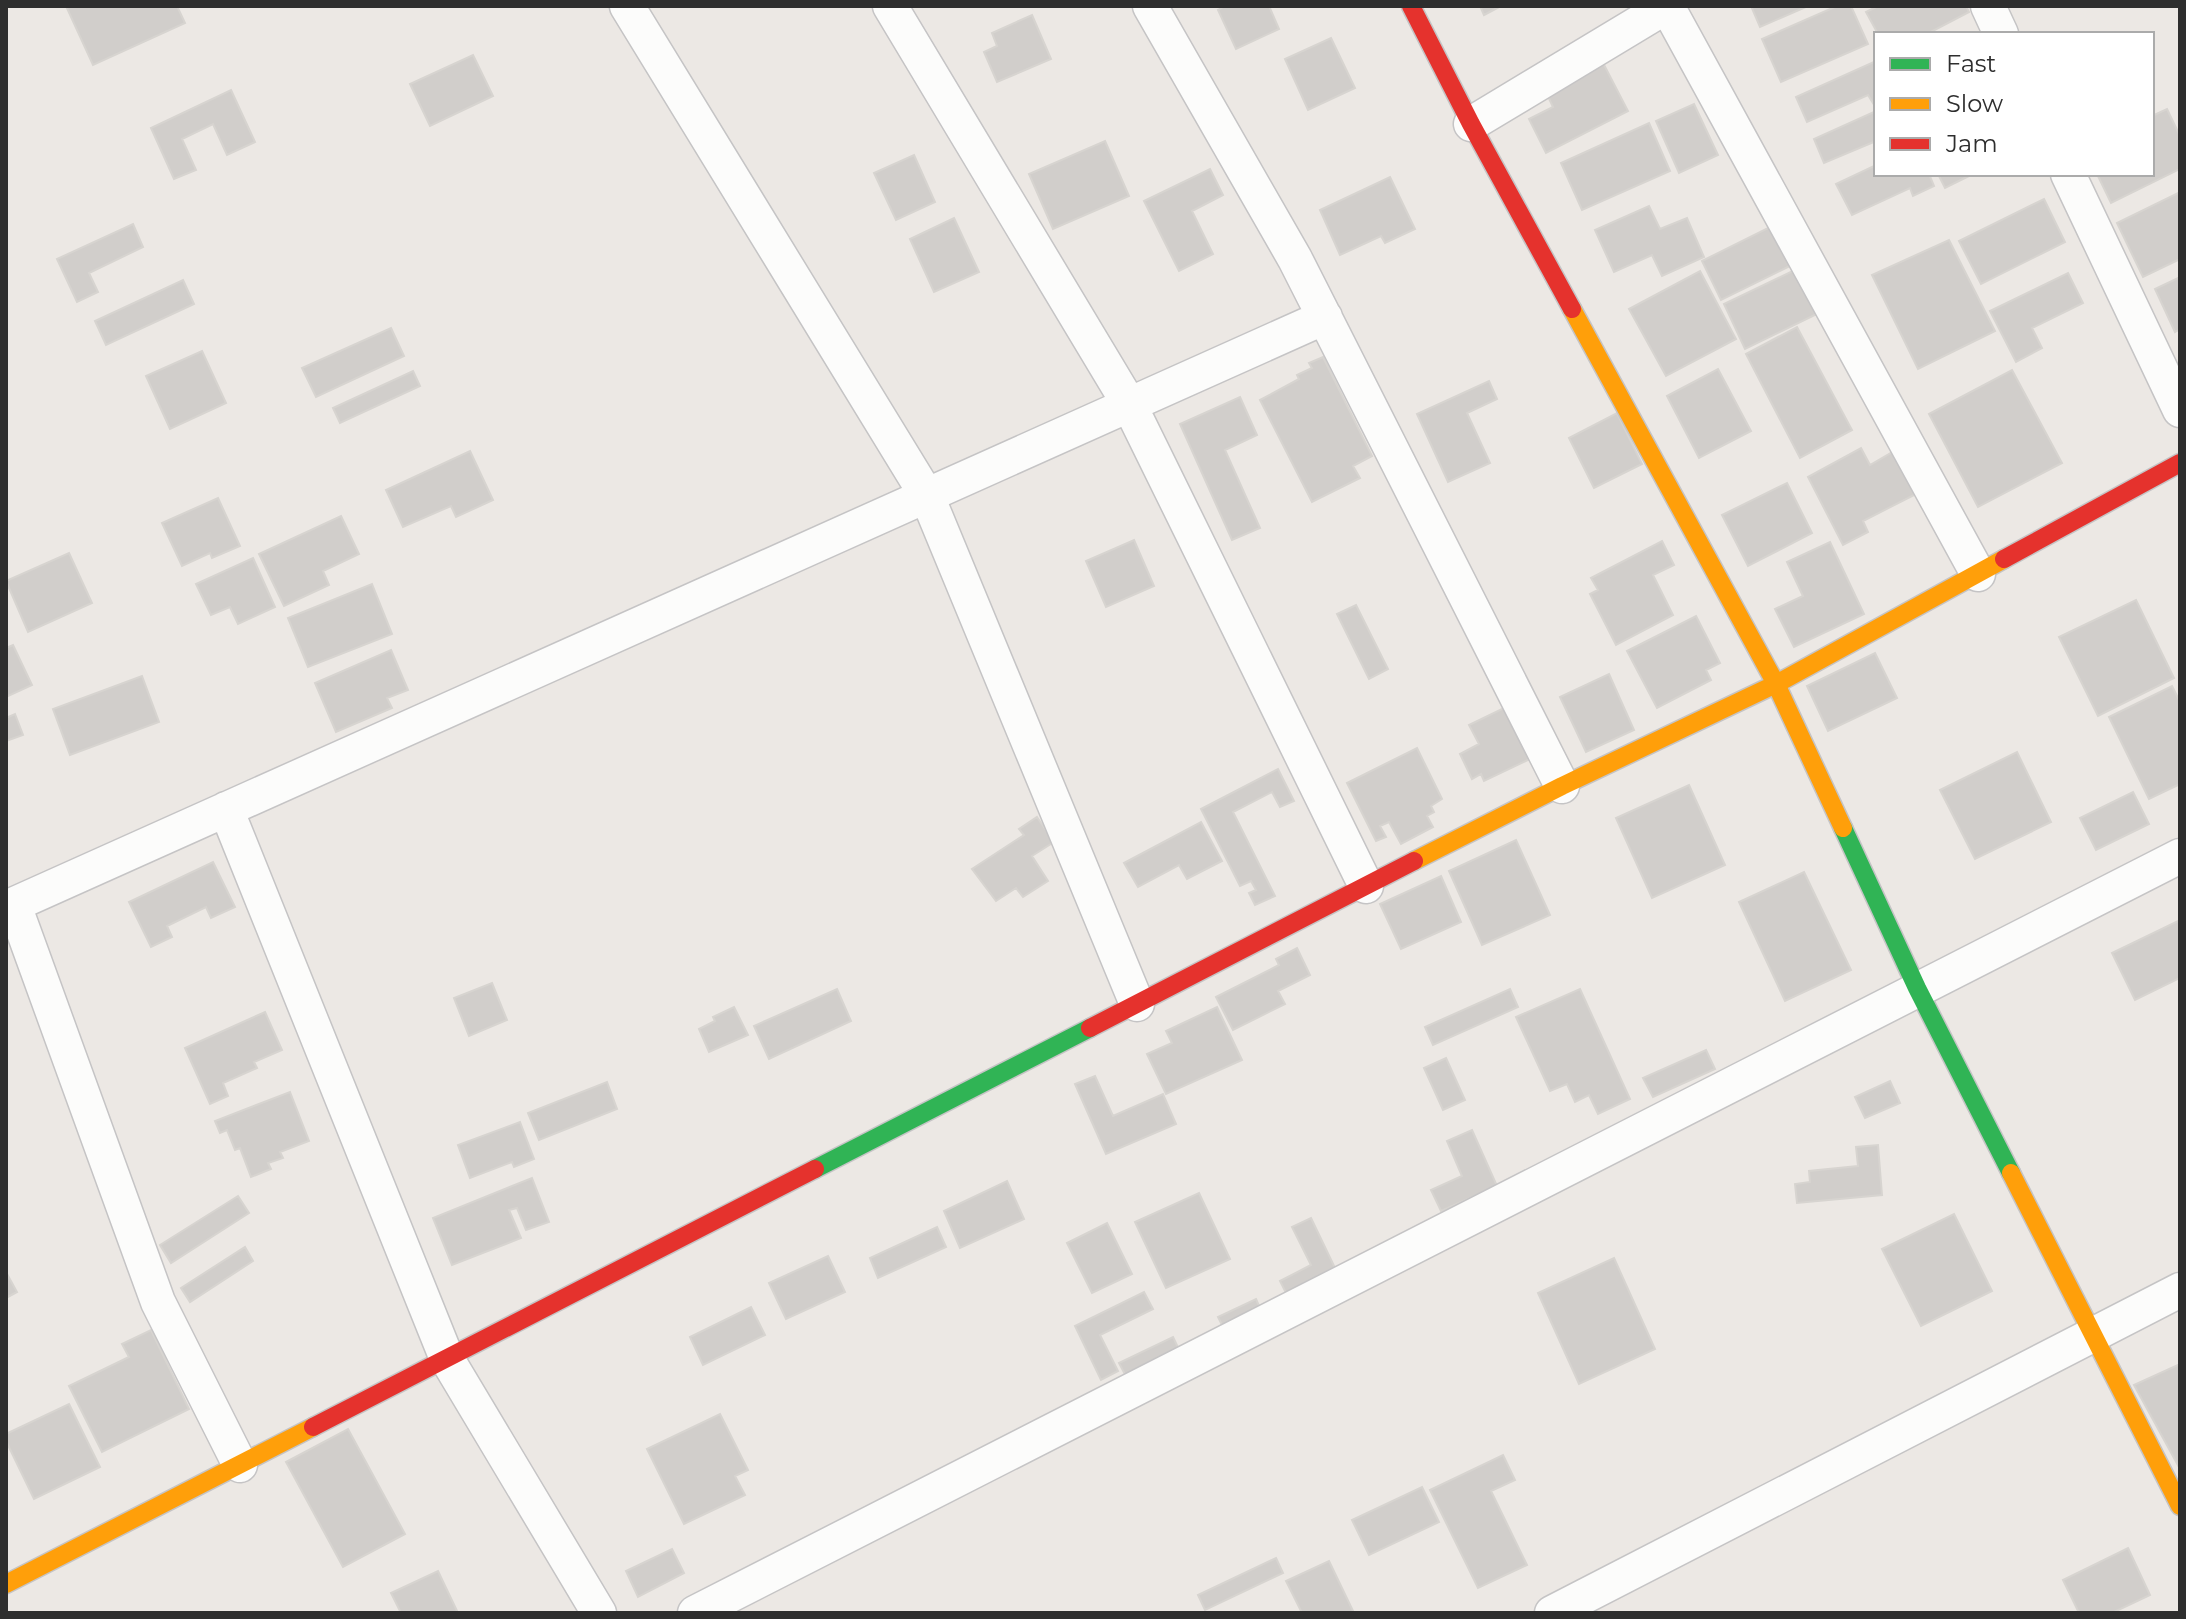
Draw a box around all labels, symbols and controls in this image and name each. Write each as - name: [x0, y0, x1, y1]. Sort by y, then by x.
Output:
- legend: [1874, 32, 2154, 176]
- text: Fast: [1946, 49, 1997, 78]
- text: Slow: [1946, 89, 2003, 118]
- text: Jam: [1945, 129, 1998, 158]

